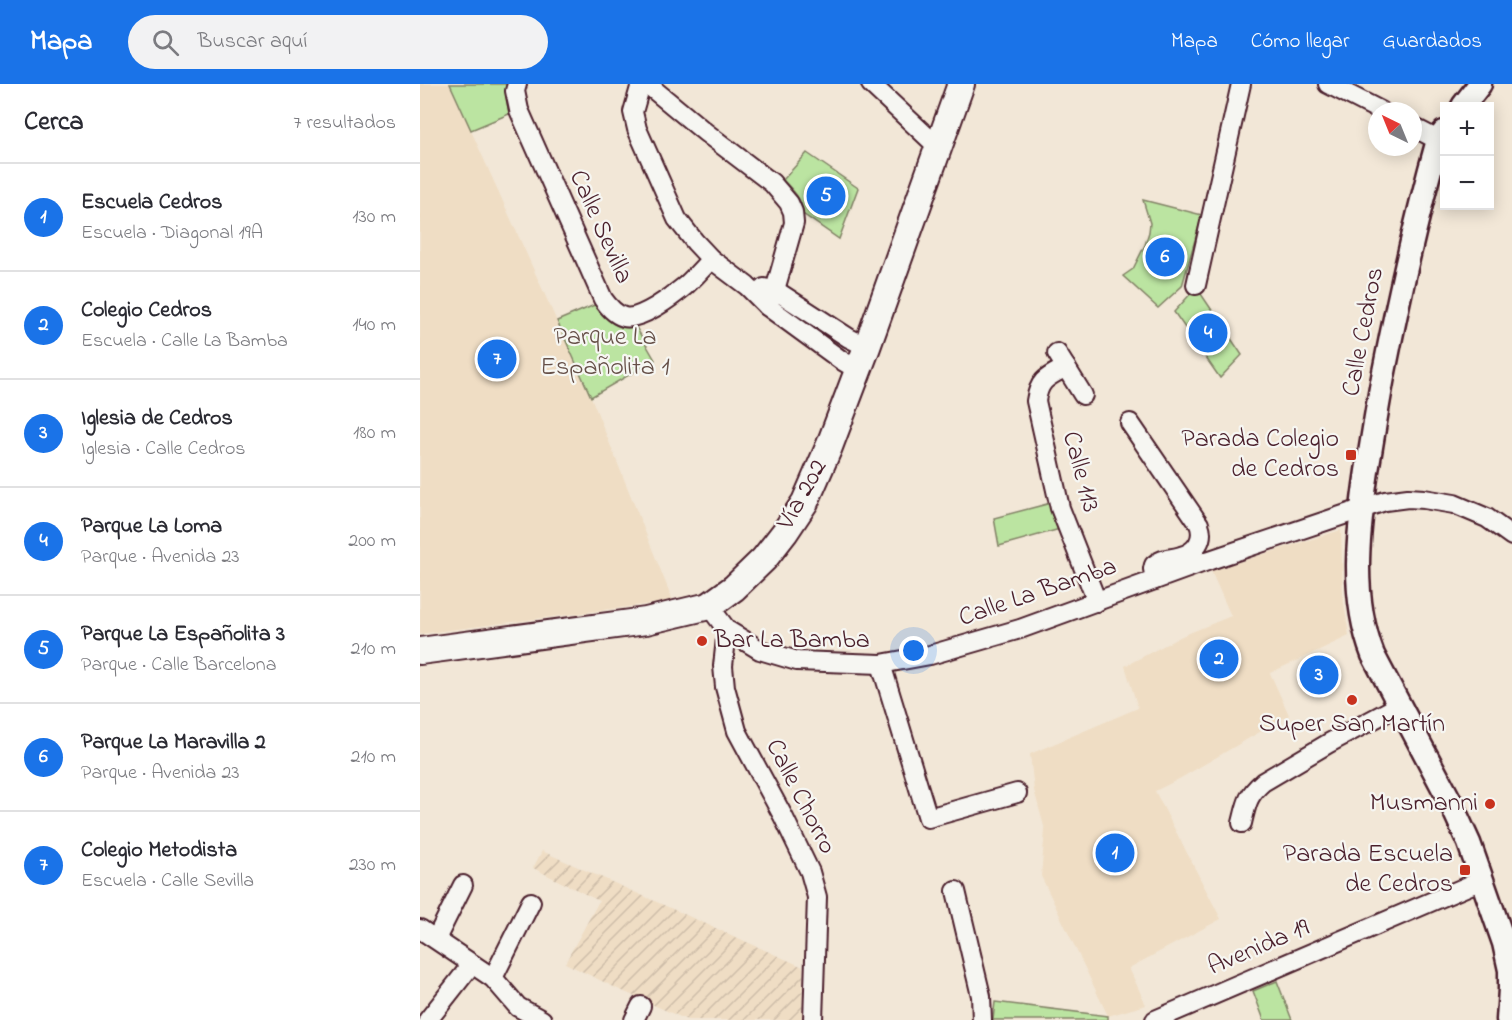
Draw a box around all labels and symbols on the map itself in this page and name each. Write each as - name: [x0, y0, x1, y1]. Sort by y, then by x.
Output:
- north arrow: [1368, 102, 1422, 156]
- street label: Calle Sevilla: [558, 164, 642, 290]
- pin: 5: [806, 174, 846, 218]
- pin: 6: [1146, 234, 1184, 279]
- street label: Calle Cedros: [1333, 264, 1395, 400]
- pin: 4: [1188, 310, 1228, 356]
- park label: Parque La Españolita 1: [540, 319, 670, 387]
- pin: 7: [478, 336, 517, 382]
- place label: Parada Colegio de Cedros: [1181, 421, 1339, 489]
- street label: Calle 113: [1051, 427, 1109, 517]
- marker: Parada Colegio de Cedros: [1344, 448, 1358, 462]
- street label: Vía 202: [768, 453, 838, 538]
- street label: Calle La Bamba: [954, 548, 1122, 638]
- place label: Bar La Bamba: [713, 622, 870, 660]
- marker: Bar La Bamba: [695, 634, 709, 648]
- your location: [899, 636, 928, 665]
- pin: 2: [1200, 636, 1238, 682]
- pin: 3: [1300, 652, 1338, 698]
- marker: Super San Martín: [1345, 693, 1359, 707]
- place label: Super San Martín: [1259, 706, 1445, 744]
- street label: Calle Chorro: [755, 733, 845, 861]
- place label: Musmanni: [1370, 785, 1478, 823]
- marker: Musmanni: [1483, 797, 1497, 811]
- pin: 1: [1096, 830, 1134, 876]
- place label: Parada Escuela de Cedros: [1283, 836, 1453, 904]
- marker: Parada Escuela de Cedros: [1458, 863, 1472, 877]
- street label: Avenida 19: [1202, 909, 1316, 986]

